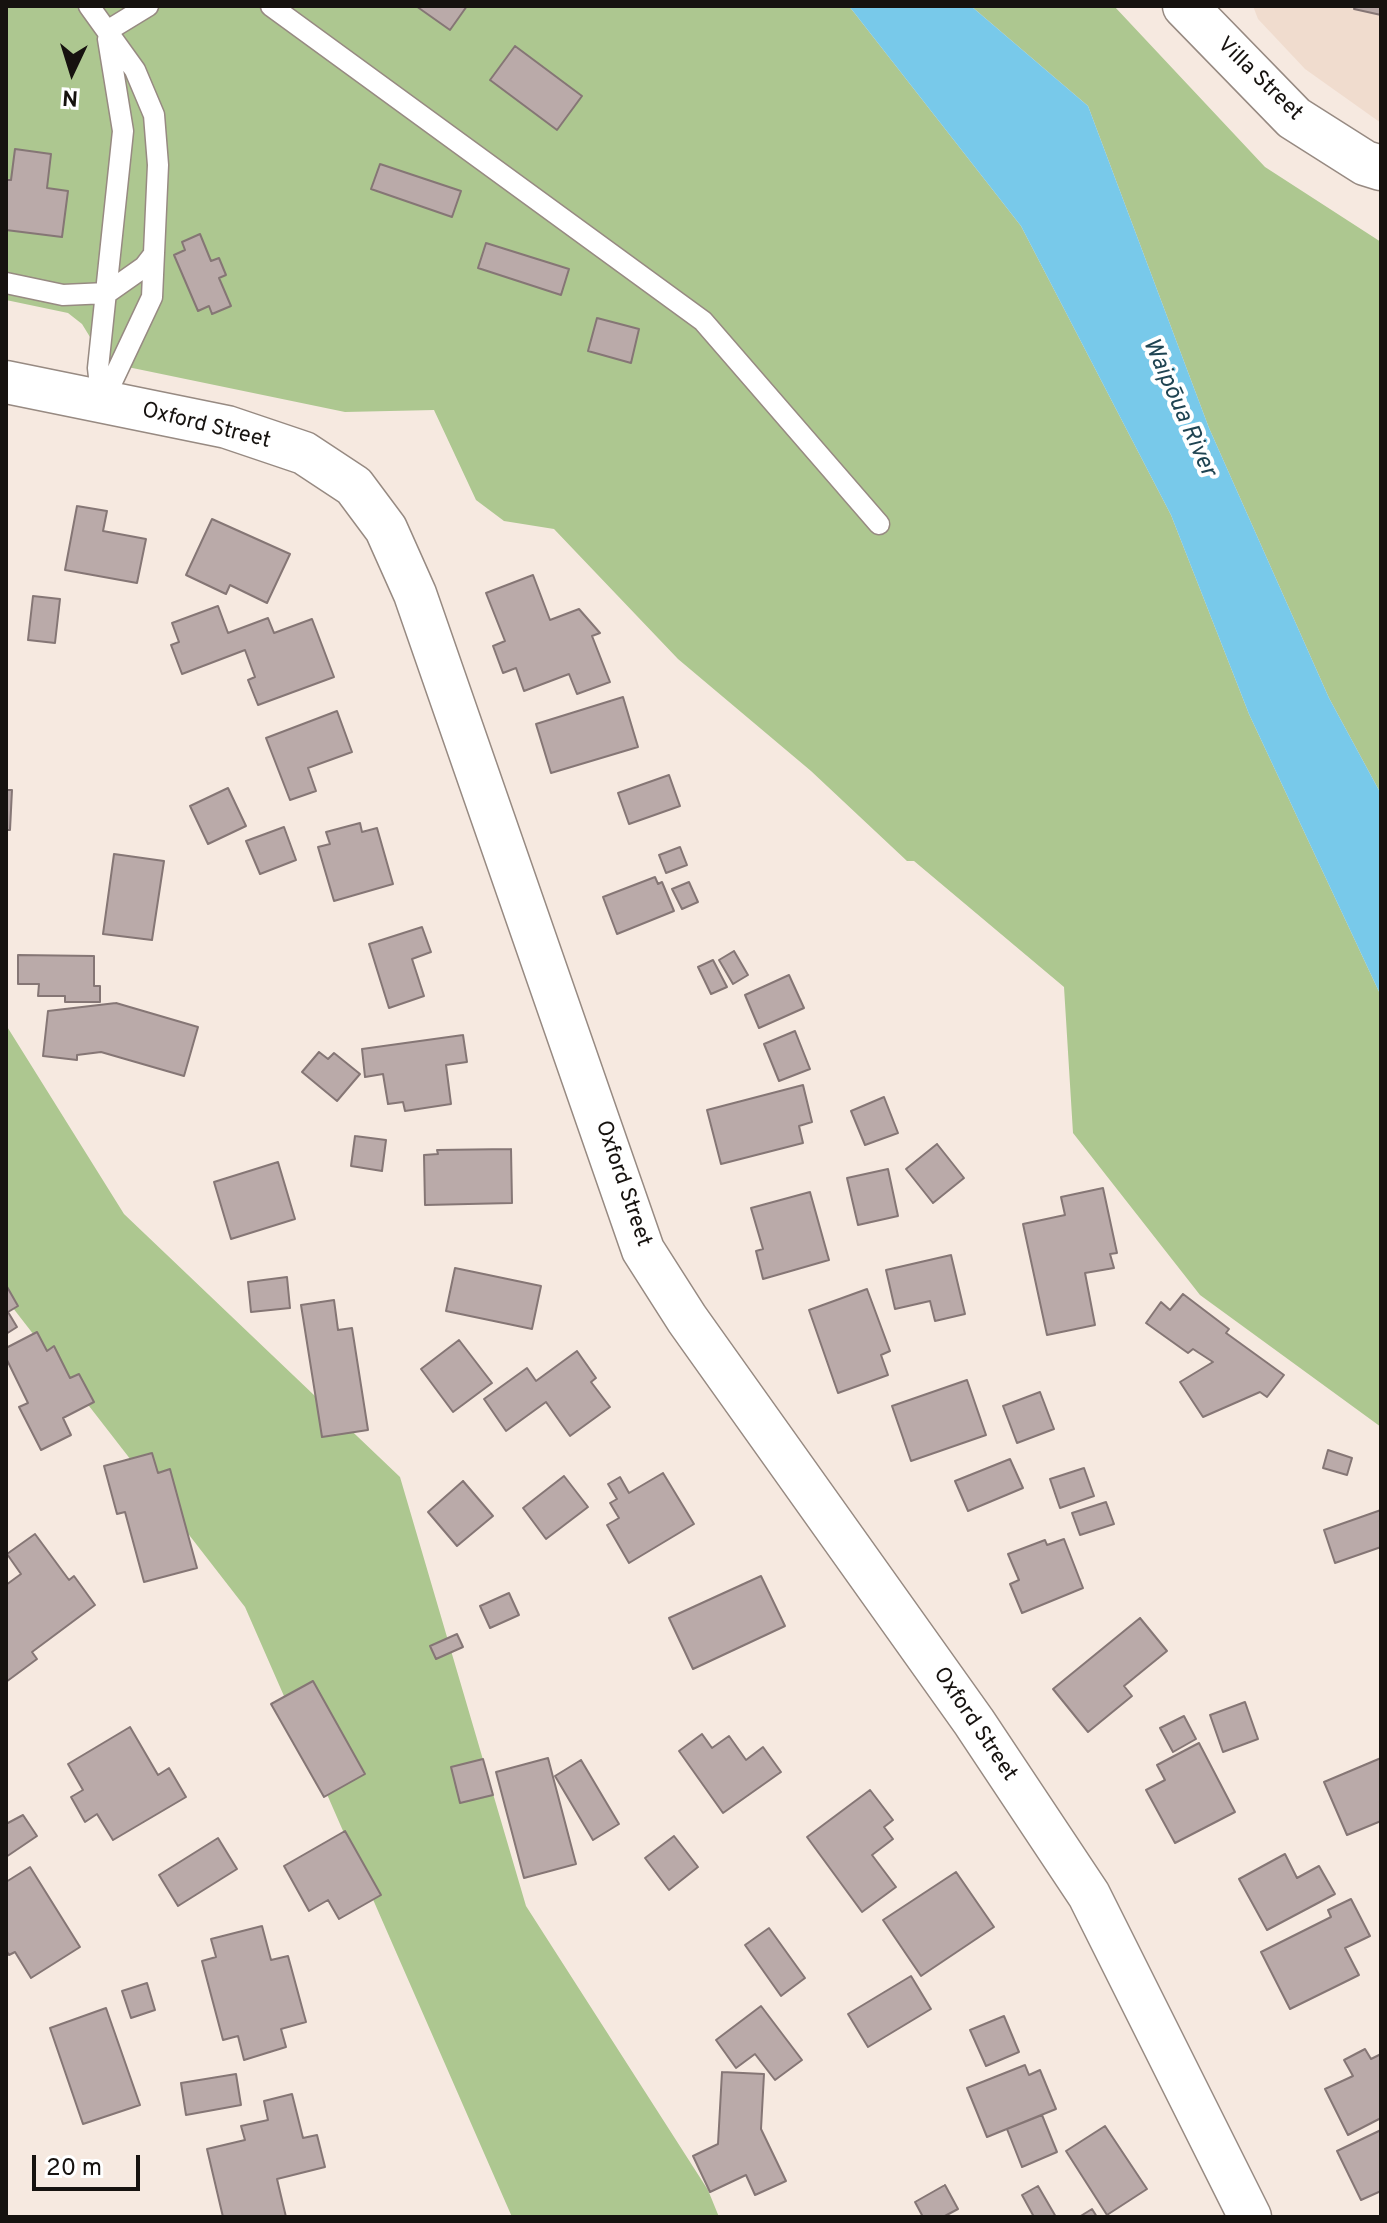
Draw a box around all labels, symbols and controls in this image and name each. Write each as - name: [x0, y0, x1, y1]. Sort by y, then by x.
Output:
- north arrow: [32, 32, 112, 112]
- street label: Villa Street: [1211, 33, 1307, 127]
- text: N: [61, 82, 79, 110]
- water label: Waipōua River: [1135, 334, 1221, 482]
- street label: Oxford Street: [139, 398, 273, 456]
- street label: Oxford Street: [588, 1117, 656, 1251]
- street label: Oxford Street: [926, 1663, 1022, 1787]
- scale bar: [36, 2139, 144, 2189]
- text: 20 m: [46, 2154, 102, 2184]

